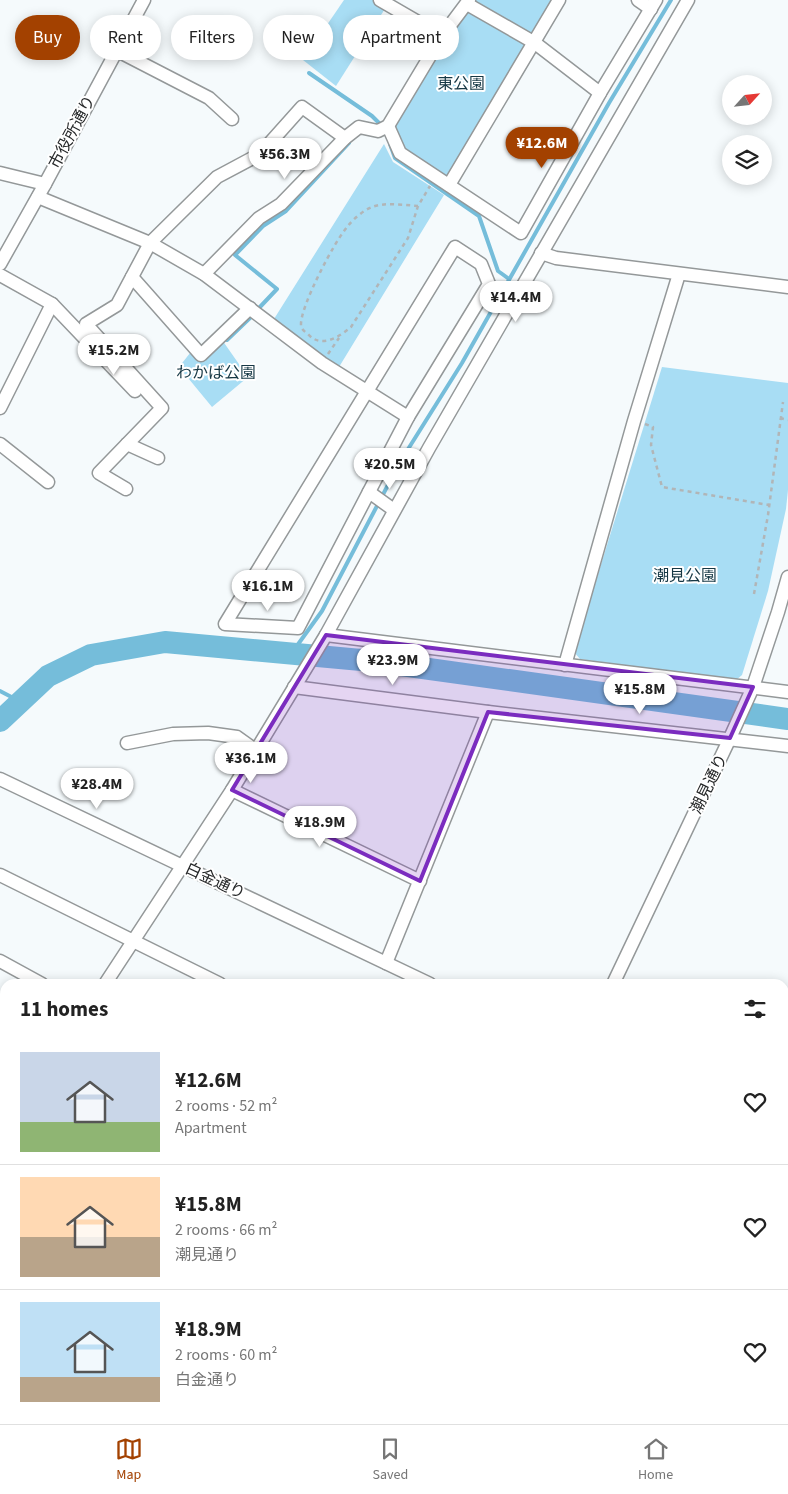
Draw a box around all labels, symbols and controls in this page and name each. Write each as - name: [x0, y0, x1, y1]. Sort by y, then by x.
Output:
- chip: Buy: [15, 15, 80, 60]
- chip: Rent: [90, 15, 161, 60]
- chip: Filters: [171, 15, 253, 60]
- chip: New: [263, 15, 333, 60]
- chip: Apartment: [343, 15, 459, 60]
- park label: 東公園: [437, 73, 485, 95]
- north arrow: [722, 75, 772, 125]
- map controls: [722, 75, 772, 185]
- street label: 市役所通り: [44, 92, 100, 172]
- pin: ¥12.6M: [501, 126, 583, 169]
- text: ¥12.6M: [517, 132, 567, 154]
- button: layers: [722, 135, 772, 185]
- pin: ¥56.3M: [244, 138, 326, 180]
- text: ¥56.3M: [260, 143, 310, 165]
- pin: ¥14.4M: [475, 280, 557, 323]
- text: ¥14.4M: [491, 286, 541, 308]
- pin: ¥15.2M: [73, 334, 155, 376]
- text: ¥15.2M: [89, 339, 139, 361]
- park label: わかば公園: [176, 362, 256, 384]
- pin: ¥20.5M: [349, 448, 431, 490]
- text: ¥20.5M: [365, 453, 415, 475]
- park label: 潮見公園: [653, 565, 717, 587]
- pin: ¥16.1M: [227, 570, 309, 612]
- text: ¥16.1M: [243, 575, 293, 597]
- pin: ¥23.9M: [352, 644, 434, 686]
- text: ¥23.9M: [368, 649, 418, 671]
- pin: ¥15.8M: [599, 672, 681, 715]
- text: ¥15.8M: [615, 678, 665, 700]
- pin: ¥36.1M: [210, 742, 292, 784]
- text: ¥36.1M: [226, 747, 276, 769]
- street label: 潮見通り: [685, 750, 733, 818]
- pin: ¥28.4M: [56, 768, 138, 810]
- text: ¥28.4M: [72, 773, 122, 795]
- pin: ¥18.9M: [279, 806, 361, 848]
- text: ¥18.9M: [295, 811, 345, 833]
- street label: 白金通り: [181, 858, 249, 904]
- text: 11 homes: [20, 994, 108, 1024]
- icon: filters: [741, 995, 769, 1023]
- text: ¥12.6M: [175, 1065, 242, 1095]
- icon: home: [60, 1072, 120, 1132]
- icon: heart: [741, 1088, 769, 1116]
- text: 2 rooms · 52 m²: [175, 1095, 277, 1117]
- text: Apartment: [175, 1117, 247, 1139]
- text: ¥15.8M: [175, 1189, 242, 1219]
- icon: home: [60, 1197, 120, 1257]
- icon: heart: [741, 1213, 769, 1241]
- text: 2 rooms · 66 m²: [175, 1219, 277, 1241]
- text: 潮見通り: [175, 1244, 239, 1266]
- text: ¥18.9M: [175, 1314, 242, 1344]
- icon: home: [60, 1322, 120, 1382]
- icon: heart: [741, 1338, 769, 1366]
- text: 2 rooms · 60 m²: [175, 1344, 277, 1366]
- text: 白金通り: [175, 1369, 239, 1391]
- tab: Map: [115, 1435, 143, 1485]
- tab: Saved: [372, 1435, 408, 1485]
- tab: Home: [638, 1435, 673, 1485]

